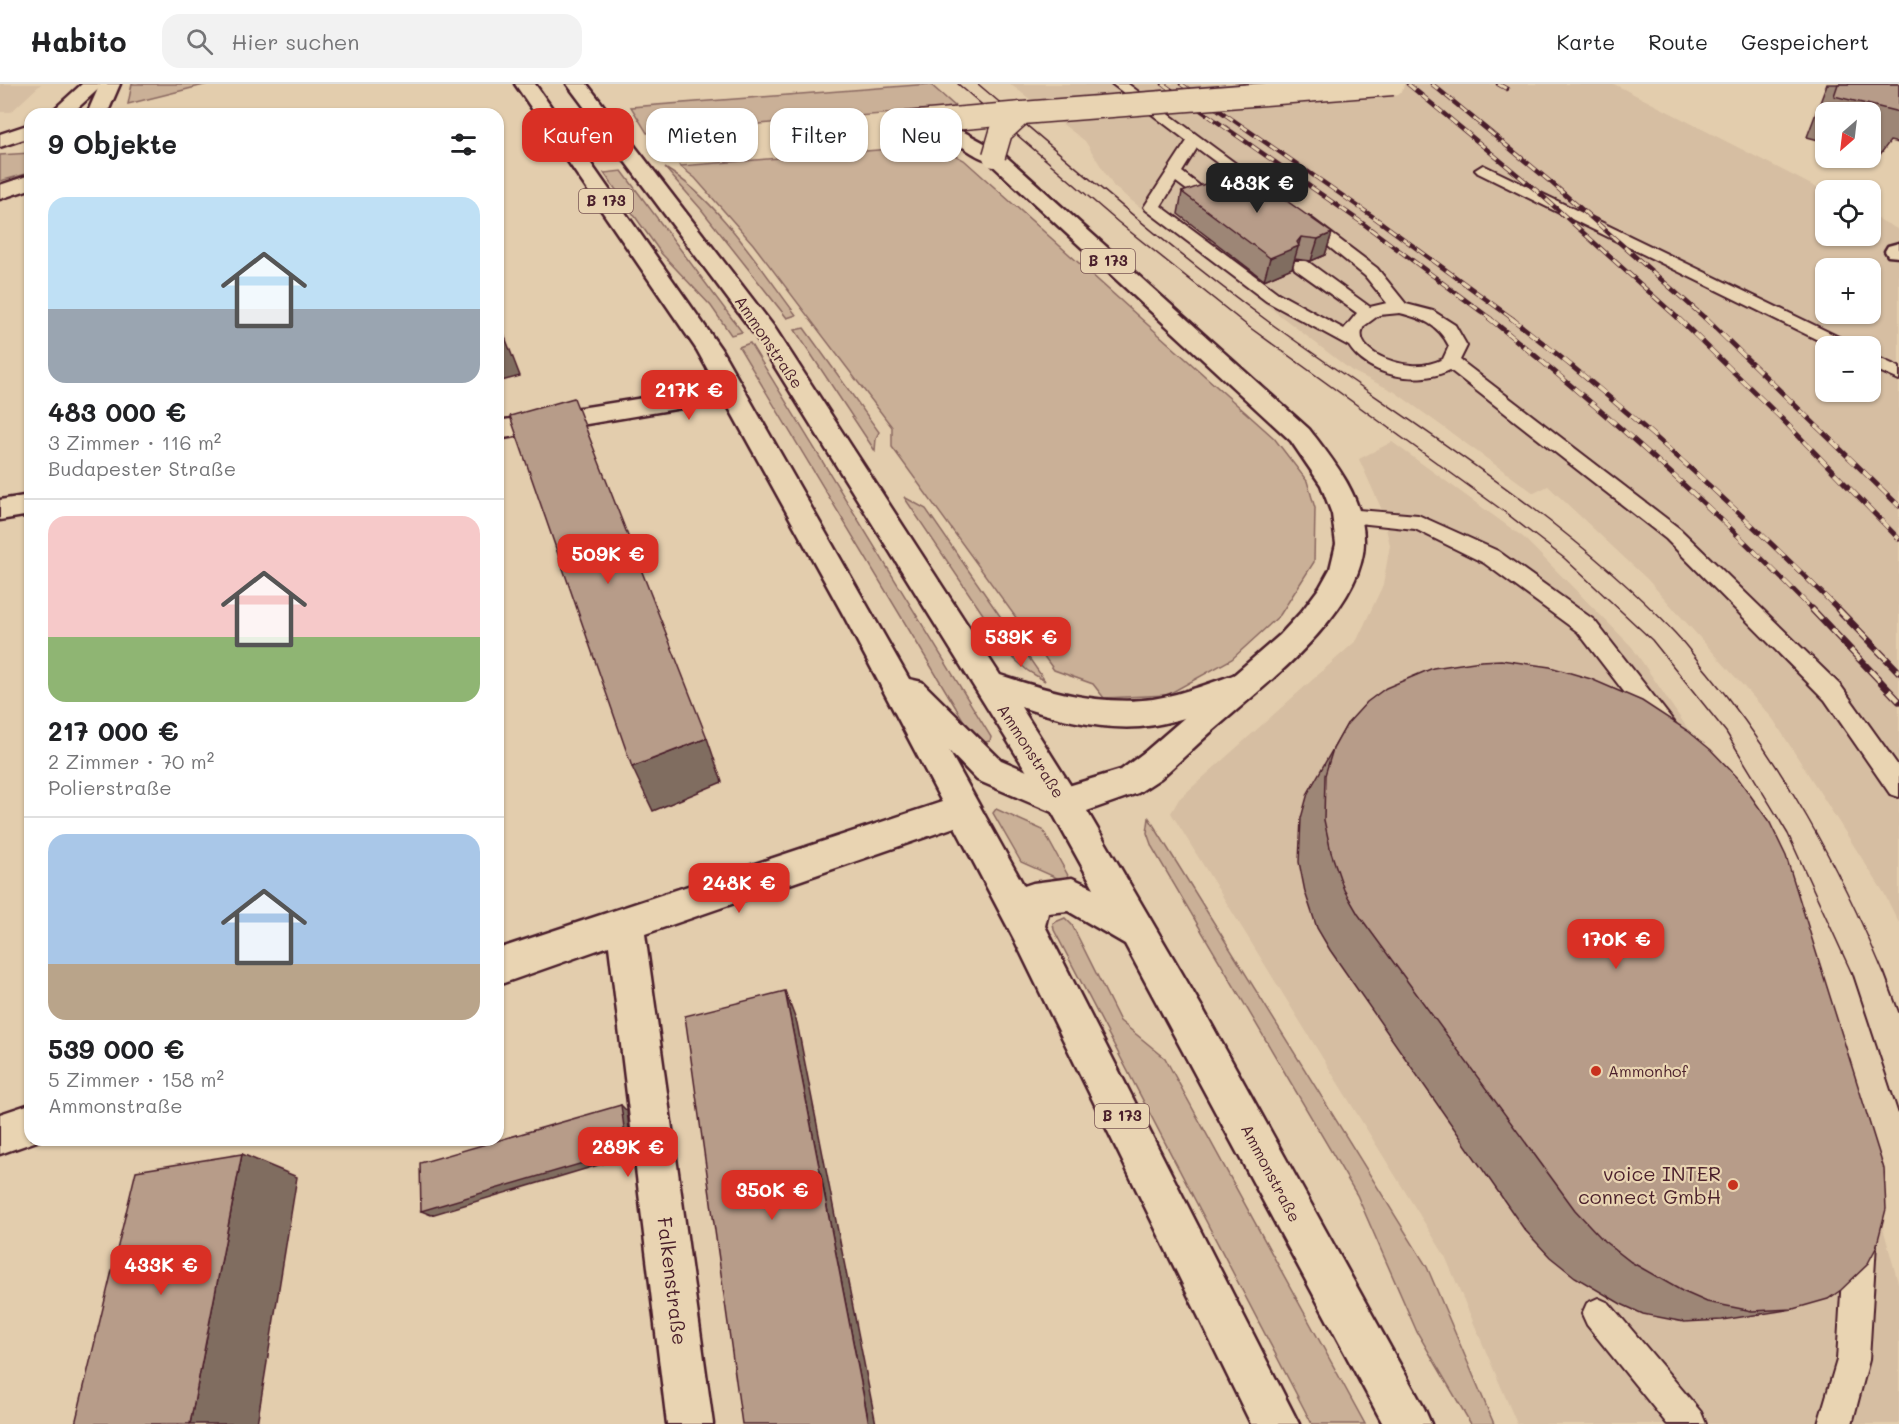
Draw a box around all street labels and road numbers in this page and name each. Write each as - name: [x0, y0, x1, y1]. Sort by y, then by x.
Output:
- road number: B 173: [579, 189, 633, 213]
- road number: B 173: [1081, 249, 1135, 273]
- street label: Ammonstraße: [731, 291, 808, 392]
- street label: Ammonstraße: [993, 700, 1070, 802]
- road number: B 173: [1095, 1104, 1149, 1128]
- street label: Ammonstraße: [1237, 1120, 1306, 1225]
- street label: Falkenstraße: [652, 1215, 694, 1346]

